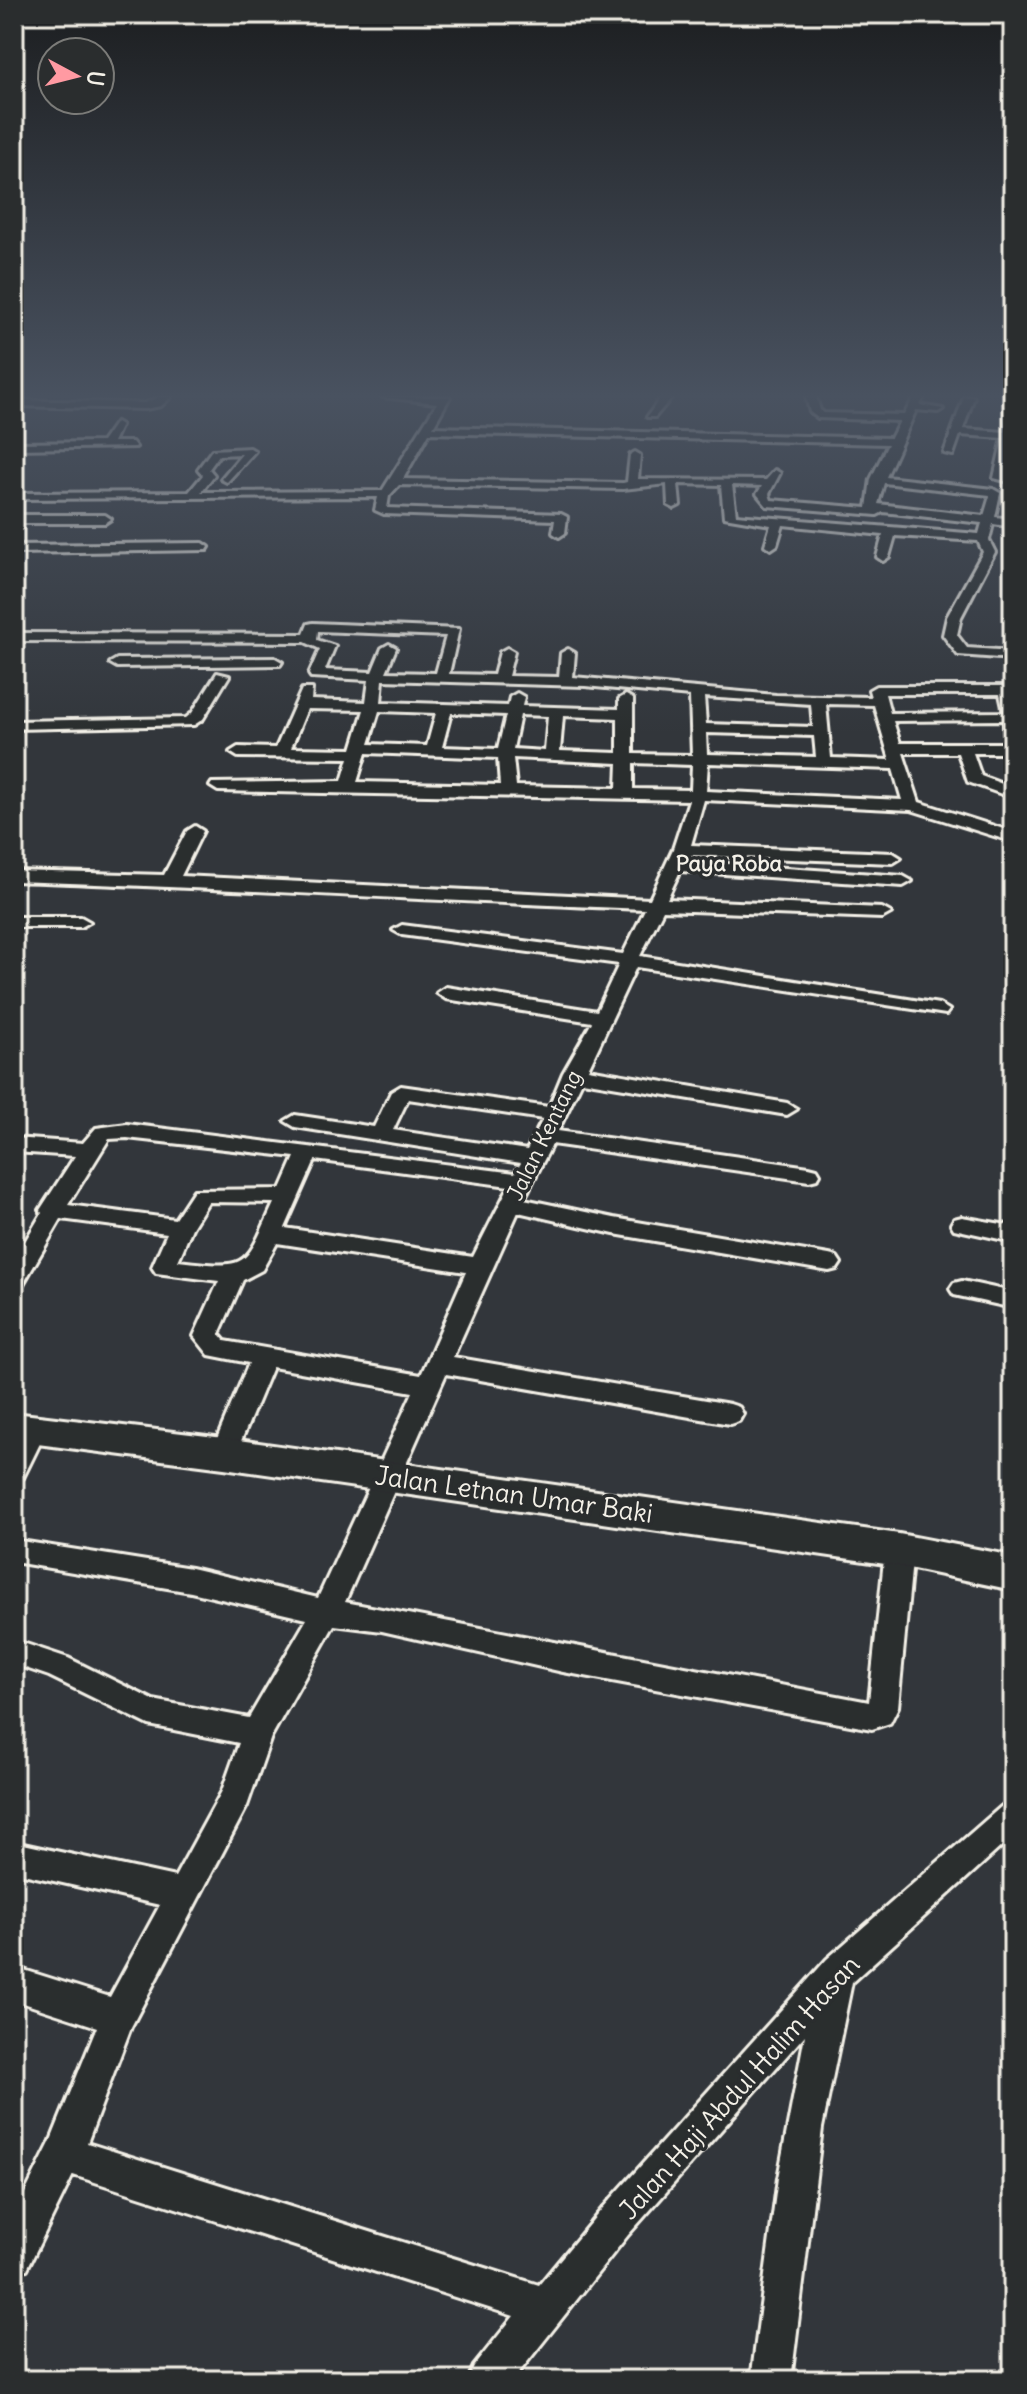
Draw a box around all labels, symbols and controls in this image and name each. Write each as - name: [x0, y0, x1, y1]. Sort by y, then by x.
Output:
- north arrow: [36, 36, 116, 116]
- text: U: [81, 69, 111, 88]
- district label: Paya Roba: [676, 849, 783, 877]
- street label: Jalan Kentang: [500, 1065, 588, 1205]
- street label: Jalan Letnan Umar Baki: [373, 1458, 655, 1530]
- street label: Jalan Haji Abdul Halim Hasan: [612, 1948, 866, 2226]

